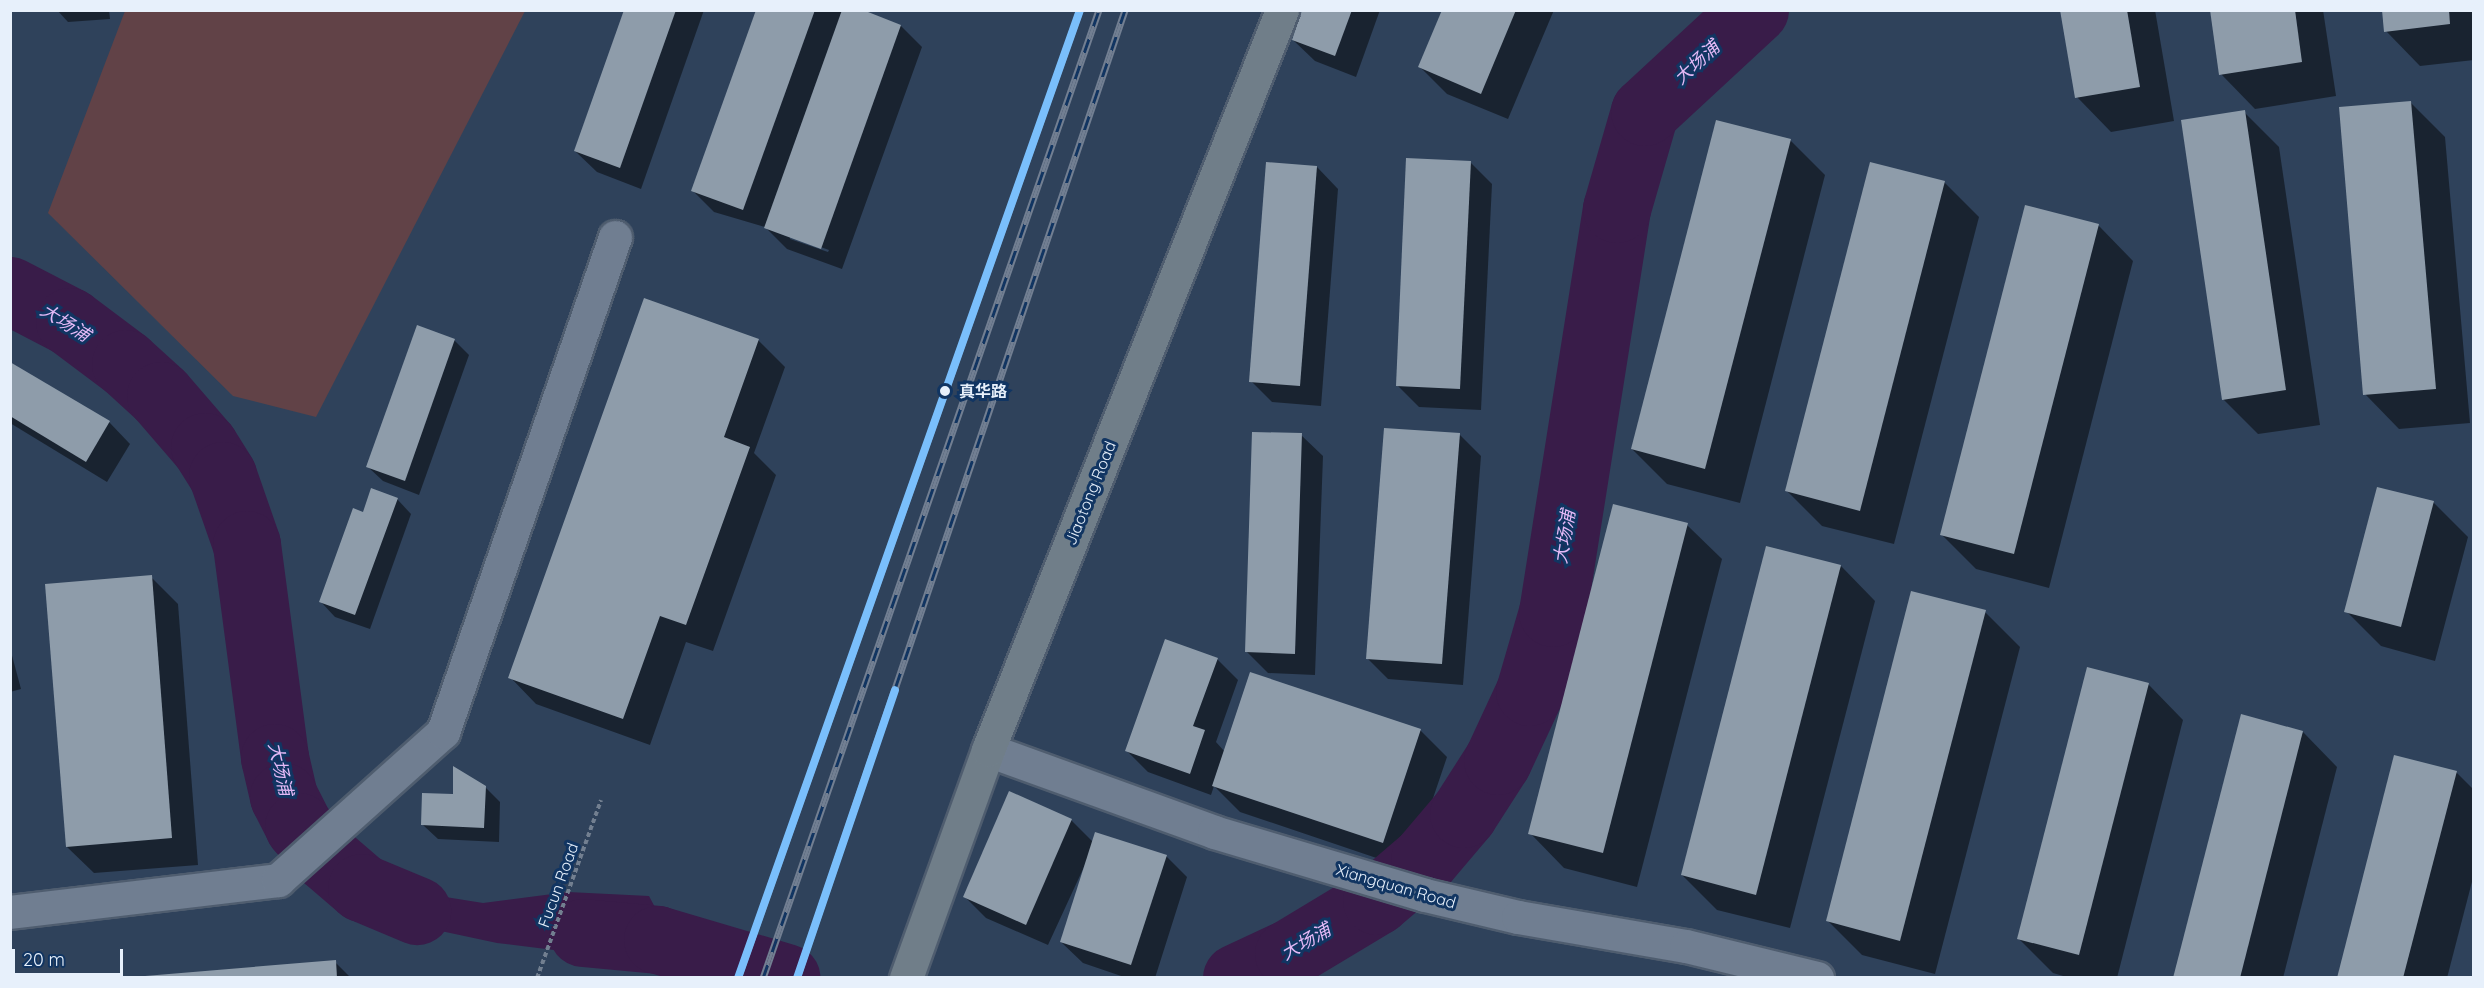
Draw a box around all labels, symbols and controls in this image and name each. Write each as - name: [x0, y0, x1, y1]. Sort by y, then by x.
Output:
- water label: 大场浦: [1670, 37, 1724, 89]
- water label: 大场浦: [36, 300, 94, 346]
- place label: 真华路: [959, 381, 1007, 401]
- marker: 真华路: [936, 382, 954, 400]
- street label: Jiaotong Road: [1060, 438, 1120, 548]
- water label: 大场浦: [1550, 509, 1580, 565]
- water label: 大场浦: [263, 740, 297, 798]
- street label: Fucun Road: [534, 840, 582, 930]
- street label: Xiangquan Road: [1334, 860, 1458, 912]
- water label: 大场浦: [1277, 919, 1335, 965]
- scale bar: [15, 937, 126, 975]
- text: 20 m: [23, 948, 65, 971]

